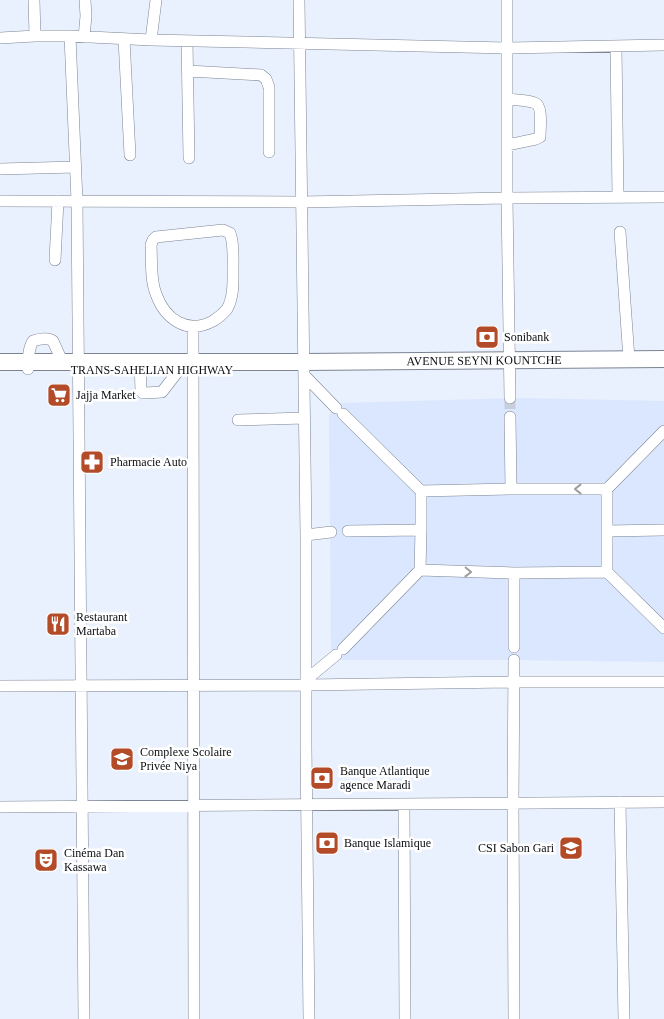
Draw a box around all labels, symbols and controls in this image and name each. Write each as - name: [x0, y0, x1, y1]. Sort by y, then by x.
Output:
- bank icon: Sonibank: [474, 324, 500, 350]
- place label: Sonibank: [504, 330, 549, 344]
- street label: AVENUE SEYNI KOUNTCHE: [406, 353, 562, 368]
- street label: TRANS-SAHELIAN HIGHWAY: [71, 363, 234, 377]
- supermarket icon: Jajja Market: [46, 382, 72, 408]
- place label: Jajja Market: [76, 388, 136, 402]
- pharmacy icon: Pharmacie Auto: [79, 449, 105, 475]
- place label: Pharmacie Auto: [110, 455, 187, 469]
- one-way arrow: [574, 484, 582, 494]
- one-way arrow: [465, 566, 473, 577]
- place label: Restaurant Martaba: [76, 610, 128, 638]
- restaurant icon: Restaurant Martaba: [45, 611, 71, 637]
- place label: Complexe Scolaire Privée Niya: [140, 745, 232, 773]
- school or university icon: Complexe Scolaire Privée Niya: [109, 746, 135, 772]
- place label: Banque Atlantique agence Maradi: [340, 764, 430, 792]
- bank icon: Banque Atlantique agence Maradi: [309, 765, 335, 791]
- bank icon: Banque Islamique: [314, 830, 340, 856]
- school or university icon: CSI Sabon Gari: [558, 835, 584, 861]
- place label: Banque Islamique: [344, 836, 431, 850]
- place label: CSI Sabon Gari: [478, 841, 555, 855]
- place label: Cinéma Dan Kassawa: [64, 846, 124, 874]
- theatre icon: Cinéma Dan Kassawa: [33, 847, 59, 873]

